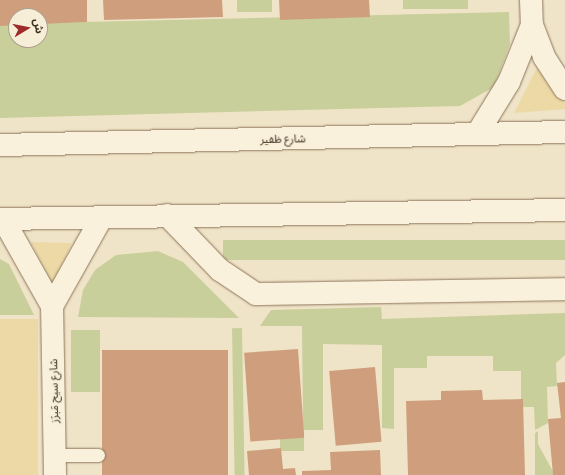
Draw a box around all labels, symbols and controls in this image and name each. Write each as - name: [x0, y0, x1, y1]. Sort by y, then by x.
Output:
- north arrow: [8, 8, 48, 48]
- text: ش: [31, 17, 47, 35]
- street label: شارع ظفير: [260, 132, 306, 146]
- street label: شارع سيح مَبرَز: [47, 359, 61, 423]

